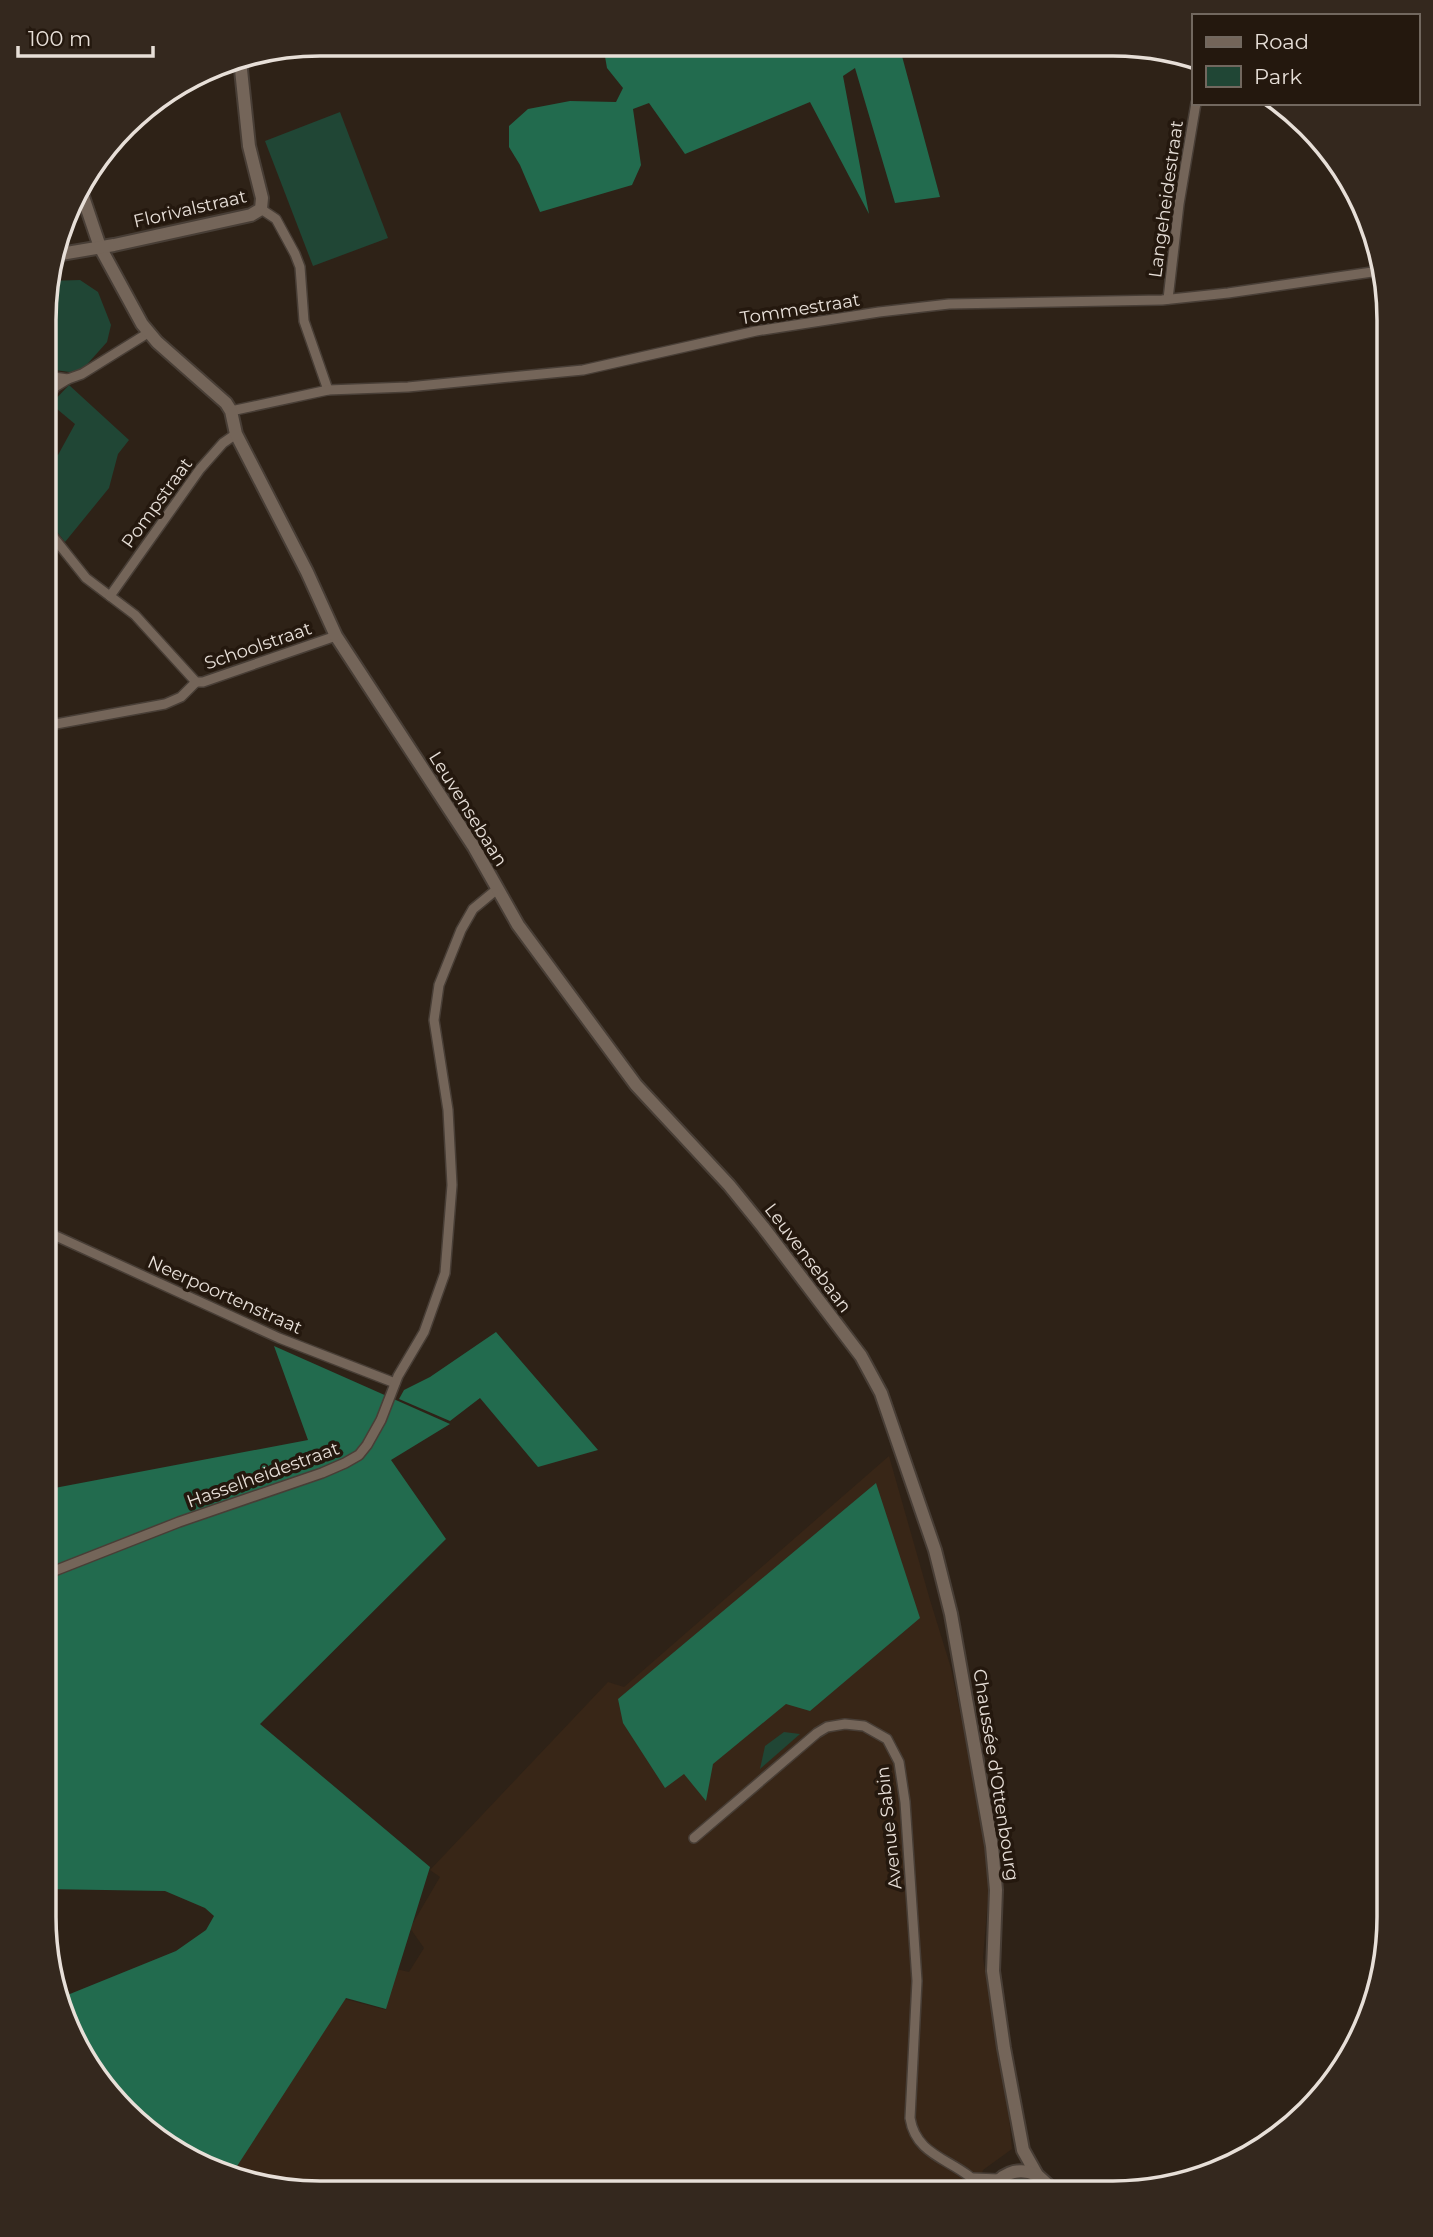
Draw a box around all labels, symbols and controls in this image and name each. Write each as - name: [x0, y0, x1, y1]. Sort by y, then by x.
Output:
- scale bar: [18, 14, 152, 58]
- legend: [1192, 14, 1419, 105]
- text: 100 m: [28, 26, 91, 51]
- text: Road: [1254, 29, 1309, 54]
- text: Park: [1254, 64, 1302, 89]
- street label: Langeheidestraat: [1144, 119, 1188, 279]
- street label: Florivalstraat: [131, 185, 249, 233]
- street label: Tommestraat: [739, 289, 861, 329]
- street label: Pompstraat: [117, 453, 197, 553]
- street label: Schoolstraat: [202, 617, 314, 675]
- street label: Leuvensebaan: [424, 748, 512, 870]
- street label: Leuvensebaan: [760, 1199, 856, 1317]
- street label: Neerpoortenstraat: [144, 1251, 306, 1339]
- street label: Hasselheidestraat: [184, 1437, 342, 1513]
- street label: Chaussée d'Ottenbourg: [968, 1667, 1024, 1883]
- street label: Avenue Sabin: [872, 1765, 906, 1891]

